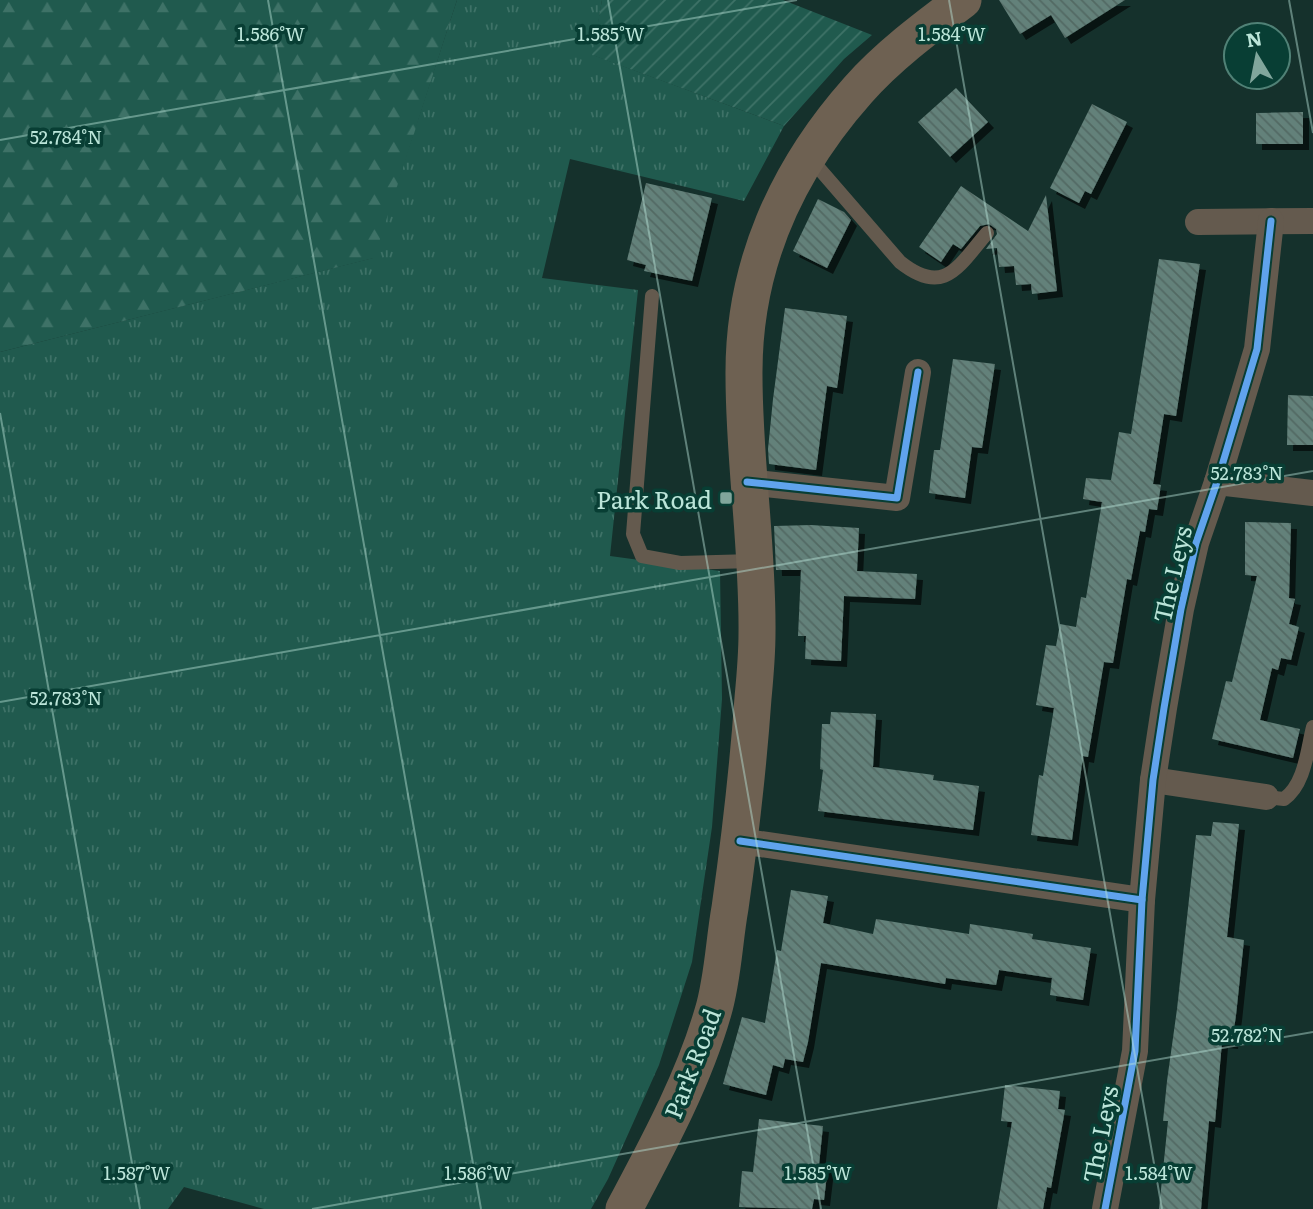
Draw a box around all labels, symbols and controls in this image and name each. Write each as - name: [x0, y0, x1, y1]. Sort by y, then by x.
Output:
- text: 1.586°W: [237, 20, 305, 47]
- text: 1.585°W: [577, 20, 645, 47]
- text: 1.584°W: [918, 20, 986, 47]
- north arrow: [1222, 21, 1292, 91]
- text: N: [1244, 23, 1264, 53]
- text: 52.784°N: [30, 123, 102, 150]
- text: 52.783°N: [1211, 459, 1283, 486]
- place label: Park Road: [596, 481, 712, 516]
- marker: Park Road: [718, 490, 734, 506]
- street label: The Leys: [1143, 522, 1199, 626]
- text: 52.783°N: [30, 684, 102, 711]
- street label: Park Road: [654, 1002, 728, 1123]
- text: 52.782°N: [1211, 1021, 1283, 1048]
- street label: The Leys: [1072, 1082, 1126, 1186]
- text: 1.587°W: [104, 1159, 171, 1186]
- text: 1.586°W: [444, 1159, 512, 1186]
- text: 1.585°W: [784, 1159, 852, 1186]
- text: 1.584°W: [1125, 1159, 1193, 1186]

